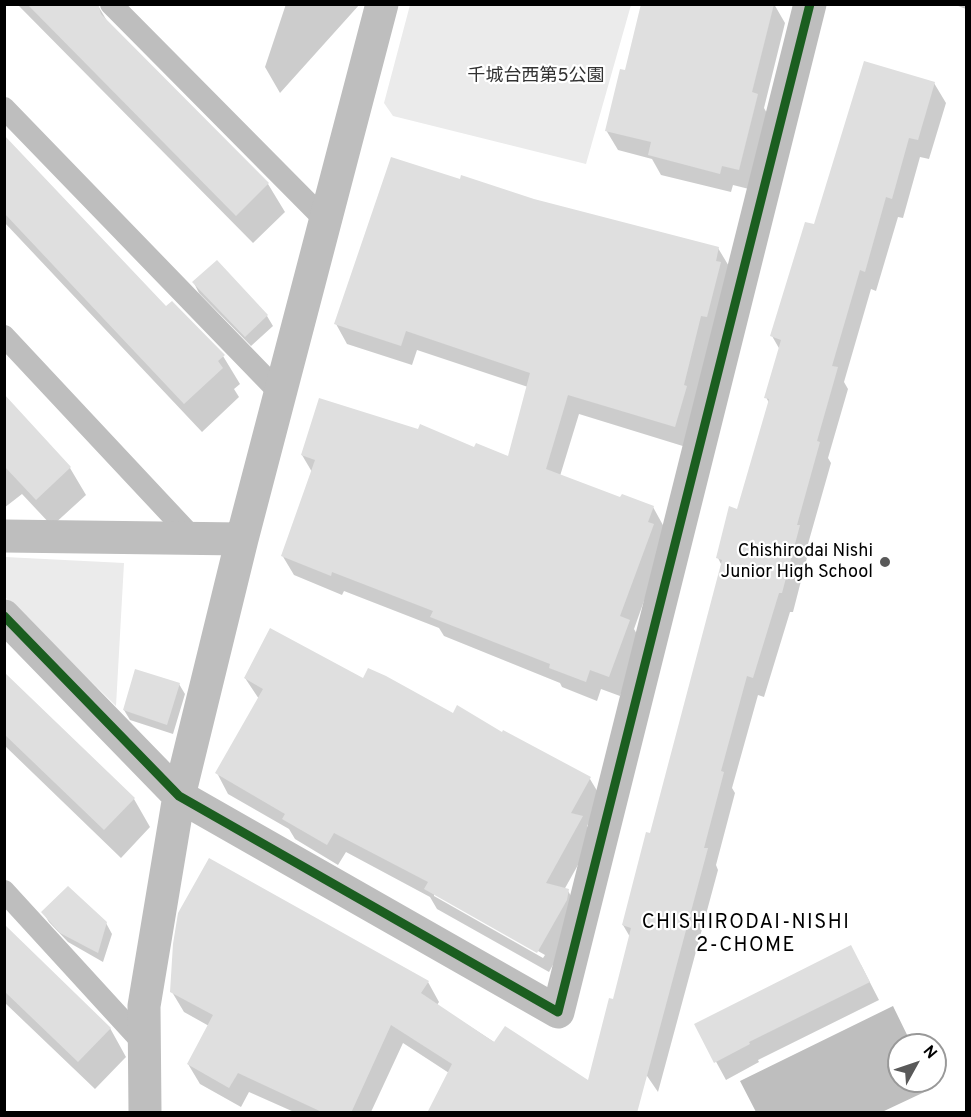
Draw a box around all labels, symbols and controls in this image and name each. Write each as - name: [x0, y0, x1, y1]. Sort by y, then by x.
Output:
- park label: 千城台西第5公園: [467, 66, 605, 88]
- place label: Chishirodai Nishi Junior High School: [720, 541, 873, 584]
- marker: Chishirodai Nishi Junior High School: [878, 555, 892, 569]
- district label: CHISHIRODAI-NISHI 2-CHOME: [642, 912, 850, 959]
- north arrow: [887, 1033, 947, 1093]
- text: N: [918, 1042, 941, 1064]

